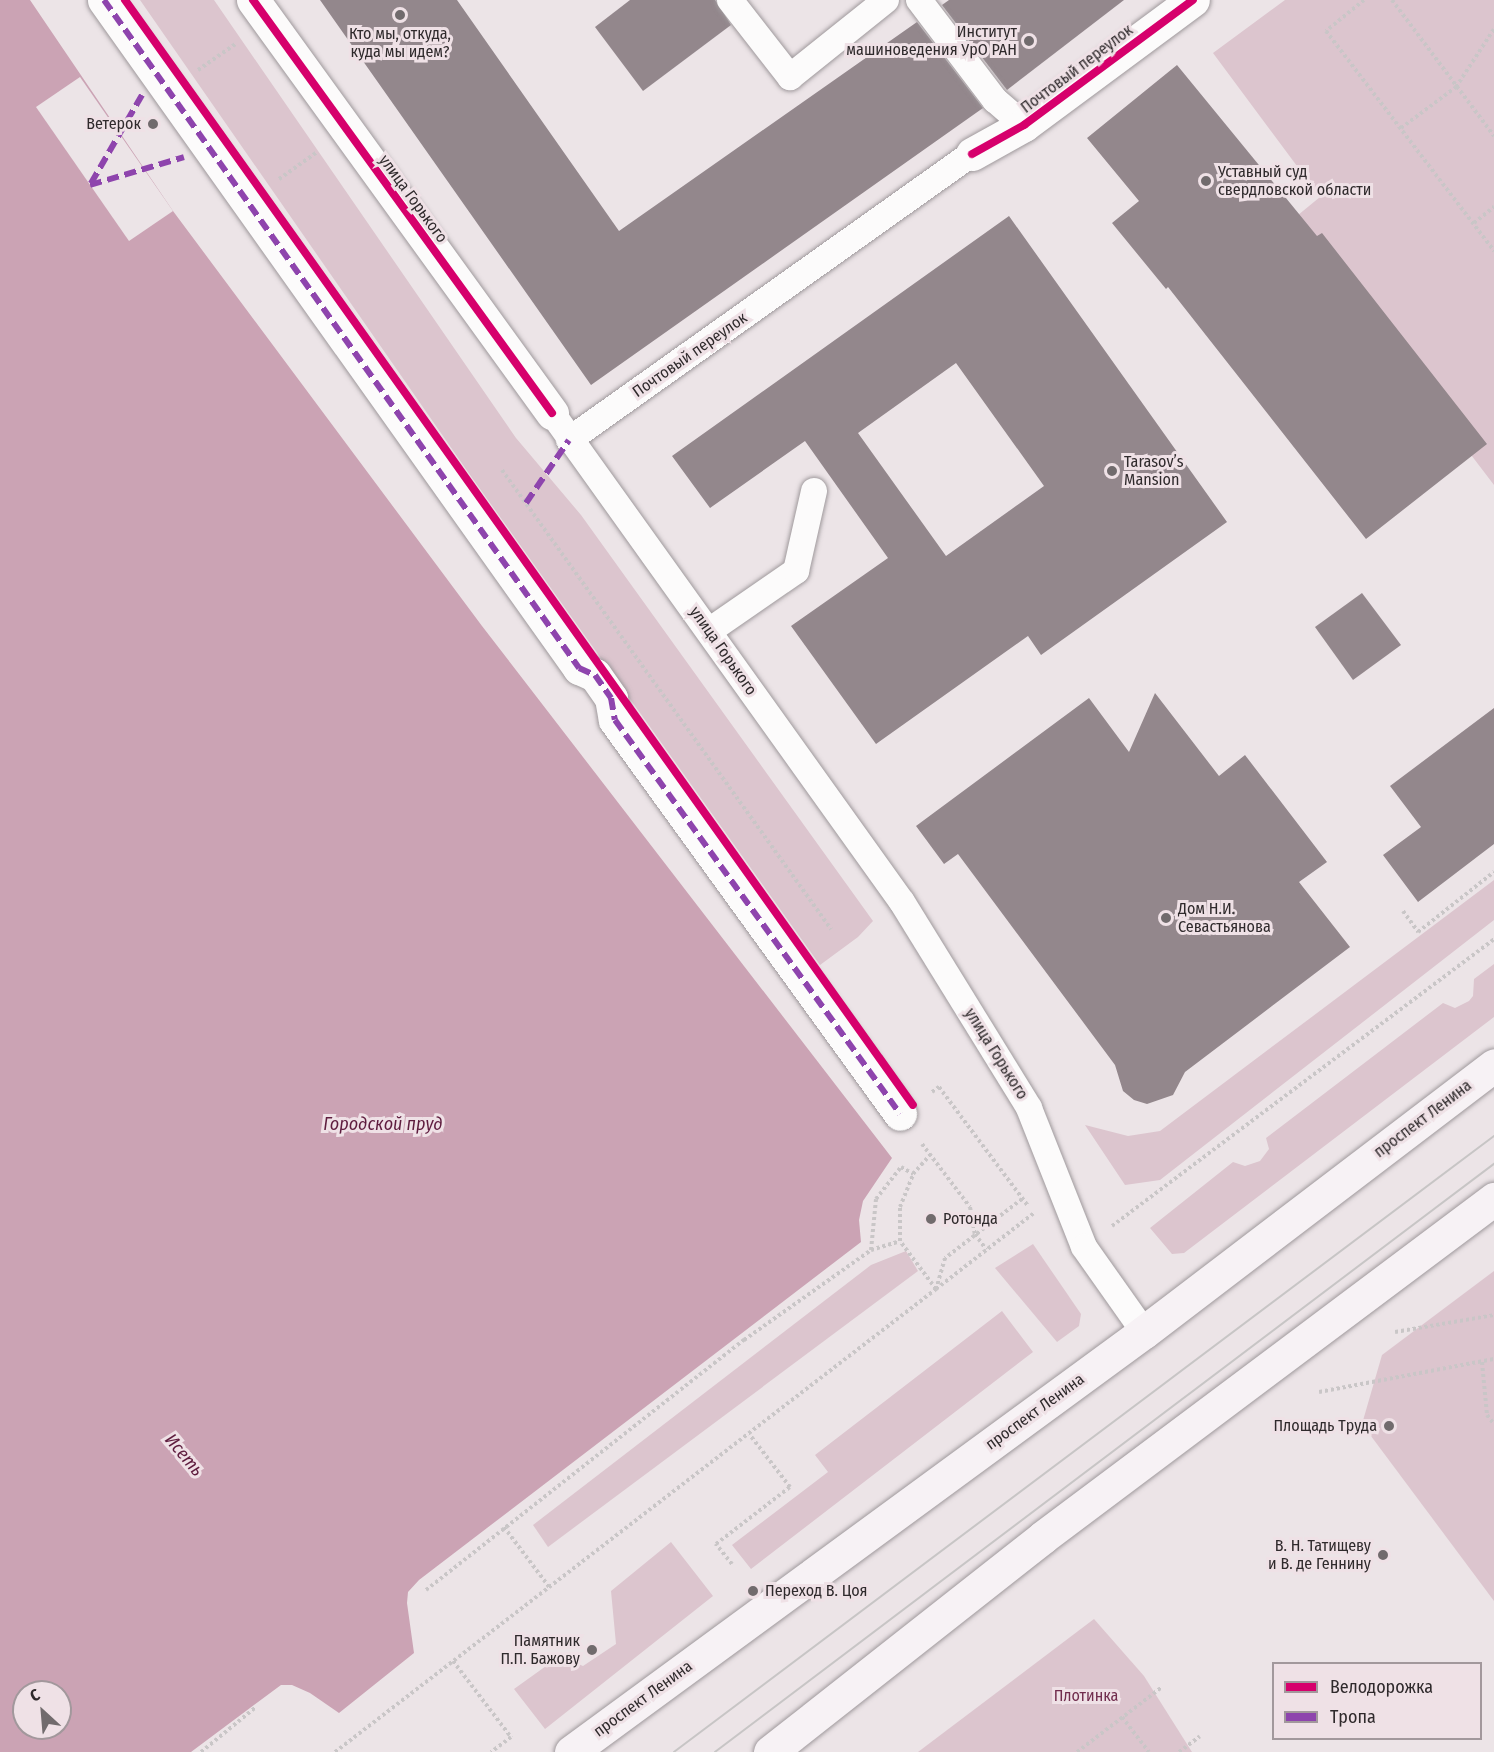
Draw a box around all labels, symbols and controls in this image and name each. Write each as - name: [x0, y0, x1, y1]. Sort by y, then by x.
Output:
- marker: Кто мы, откуда, куда мы идем?: [393, 8, 407, 22]
- street label: Почтовый переулок: [1017, 21, 1137, 117]
- place label: Институт машиноведения УрО РАН: [846, 22, 1017, 60]
- place label: Кто мы, откуда, куда мы идем?: [349, 24, 451, 62]
- marker: Институт машиноведения УрО РАН: [1022, 34, 1036, 48]
- place label: Ветерок: [86, 114, 141, 134]
- marker: Ветерок: [146, 117, 160, 131]
- street label: улица Горького: [375, 151, 451, 247]
- place label: Уставный суд свердловской области: [1218, 162, 1371, 200]
- marker: Уставный суд свердловской области: [1199, 174, 1213, 188]
- street label: Почтовый переулок: [629, 308, 751, 402]
- place label: Tarasov’s Mansion: [1124, 452, 1184, 490]
- marker: Tarasov’s Mansion: [1105, 464, 1119, 478]
- street label: улица Горького: [685, 603, 761, 699]
- place label: Дом Н.И. Севастьянова: [1178, 899, 1271, 937]
- marker: Дом Н.И. Севастьянова: [1159, 911, 1173, 925]
- street label: улица Горького: [960, 1005, 1032, 1103]
- street label: проспект Ленина: [1370, 1076, 1476, 1162]
- water label: Городской пруд: [323, 1113, 443, 1135]
- place label: Ротонда: [943, 1209, 998, 1229]
- marker: Ротонда: [924, 1212, 938, 1226]
- street label: проспект Ленина: [982, 1370, 1088, 1454]
- place label: Площадь Труда: [1273, 1416, 1377, 1436]
- marker: Площадь Труда: [1382, 1419, 1396, 1433]
- water label: Исеть: [160, 1429, 208, 1481]
- place label: В. Н. Татищеву и В. де Геннину: [1268, 1536, 1371, 1574]
- marker: В. Н. Татищеву и В. де Геннину: [1376, 1548, 1390, 1562]
- place label: Переход В. Цоя: [765, 1581, 868, 1601]
- marker: Переход В. Цоя: [746, 1584, 760, 1598]
- place label: Памятник П.П. Бажову: [500, 1631, 580, 1669]
- marker: Памятник П.П. Бажову: [585, 1643, 599, 1657]
- street label: проспект Ленина: [590, 1657, 696, 1741]
- legend: [1272, 1662, 1482, 1740]
- text: Велодорожка: [1330, 1676, 1433, 1698]
- north arrow: [12, 1680, 72, 1740]
- text: С: [27, 1685, 43, 1706]
- park label: Плотинка: [1054, 1686, 1118, 1706]
- text: Тропа: [1330, 1706, 1376, 1728]

